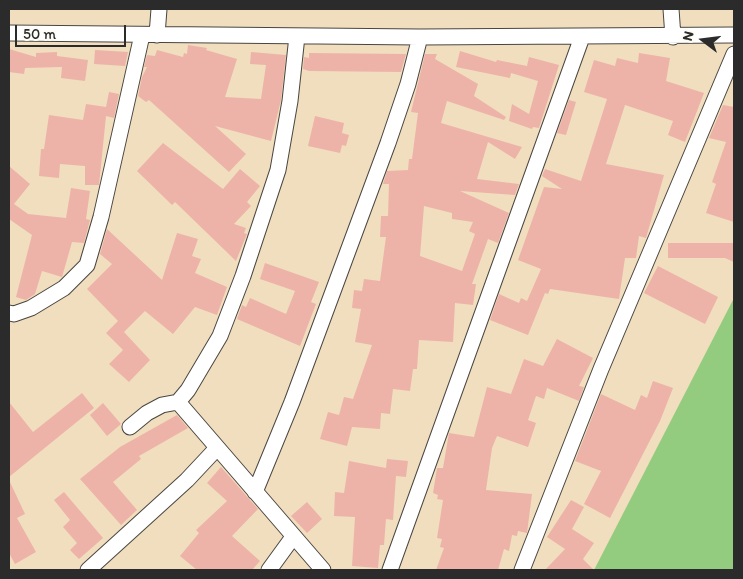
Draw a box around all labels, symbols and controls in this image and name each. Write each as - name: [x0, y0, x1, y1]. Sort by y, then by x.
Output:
- scale bar: [18, 15, 129, 47]
- north arrow: [678, 15, 728, 65]
- text: 50 m: [23, 25, 56, 43]
- text: N: [679, 29, 697, 43]

